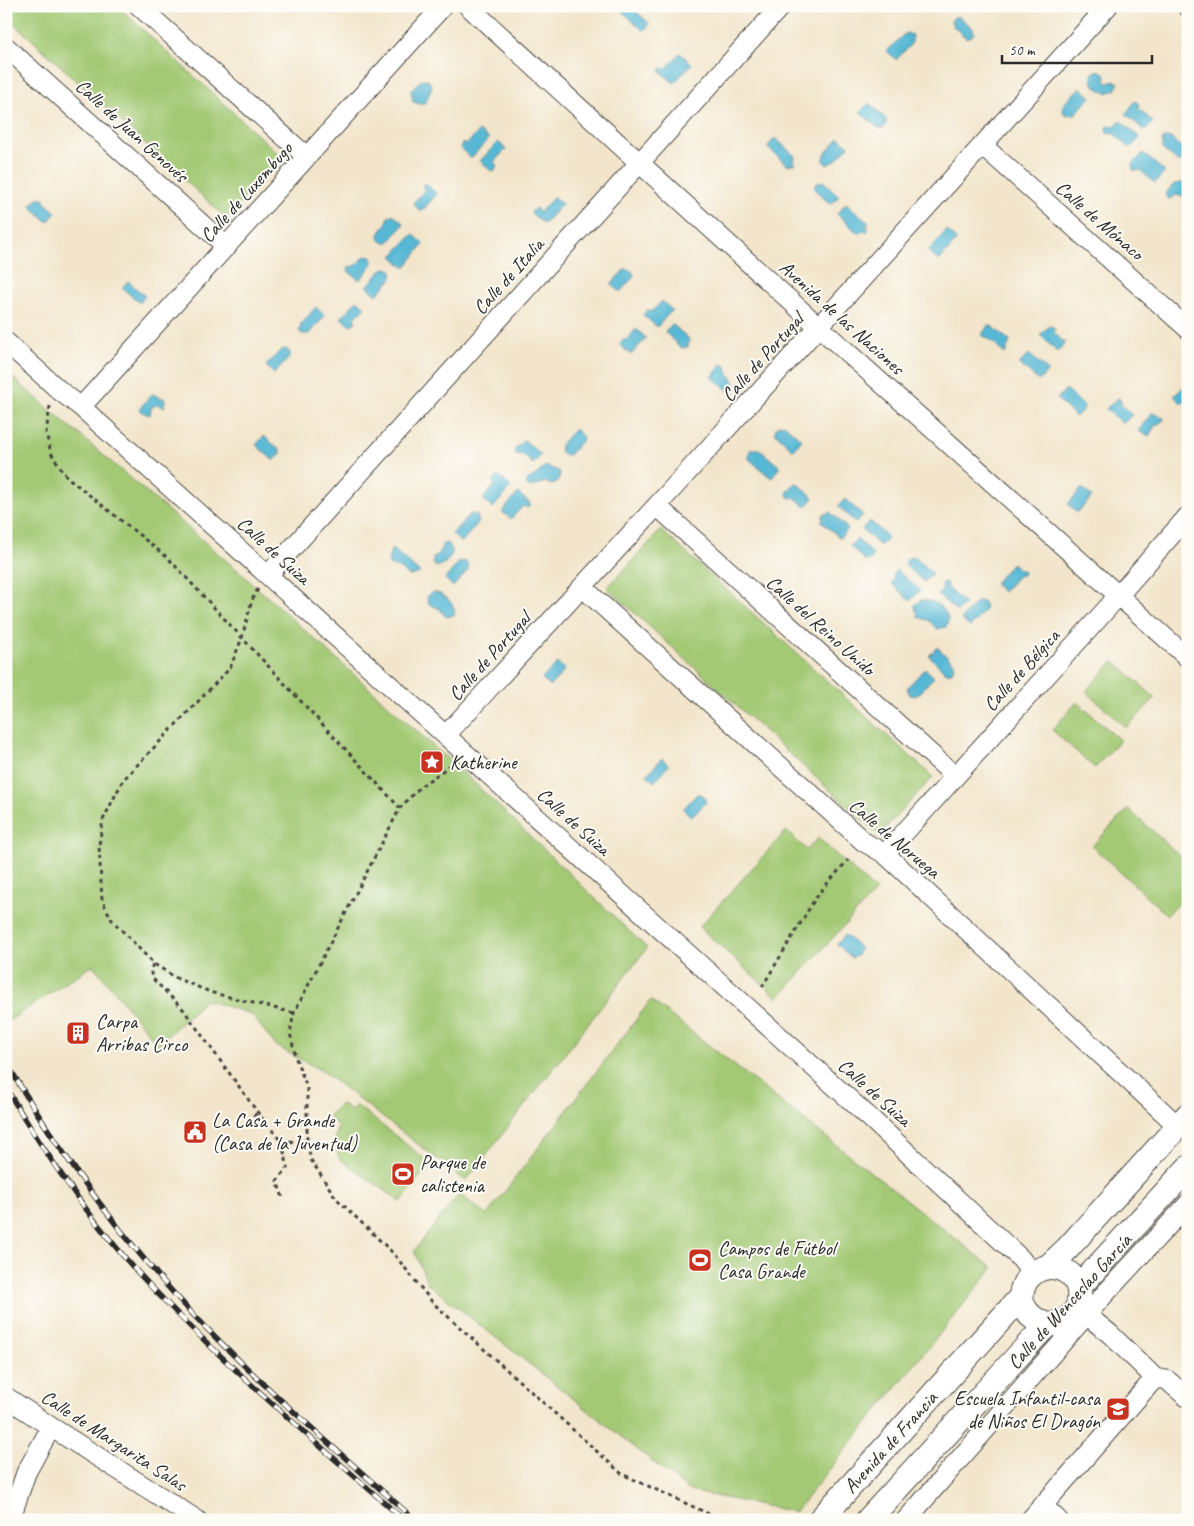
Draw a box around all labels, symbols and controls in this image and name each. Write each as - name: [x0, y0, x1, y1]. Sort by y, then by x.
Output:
- scale bar: [1002, 32, 1152, 64]
- text: 50 m: [1009, 41, 1036, 60]
- street label: Calle de Juan Genovés: [70, 73, 195, 189]
- street label: Calle de Luxembugo: [195, 136, 299, 248]
- street label: Calle de Mónaco: [1050, 175, 1150, 267]
- street label: Calle de Italia: [468, 232, 550, 320]
- street label: Avenida de las Naciones: [774, 255, 911, 381]
- street label: Calle de Portugal: [716, 305, 811, 407]
- street label: Calle de Suiza: [232, 511, 317, 591]
- street label: Calle del Reino Unido: [761, 570, 882, 682]
- street label: Calle de Portugal: [443, 604, 538, 706]
- street label: Calle de Bélgica: [978, 623, 1066, 717]
- place icon: Katherine: [419, 749, 445, 775]
- place label: Katherine: [450, 750, 518, 775]
- street label: Calle de Suiza: [532, 782, 617, 862]
- street label: Calle de Noruega: [844, 793, 946, 885]
- place label: Carpa Arribas Circo: [96, 1009, 188, 1057]
- building icon: Carpa Arribas Circo: [65, 1020, 91, 1046]
- street label: Calle de Suiza: [833, 1053, 918, 1133]
- place label: La Casa + Grande (Casa de la Juventud): [212, 1108, 358, 1156]
- public building icon: La Casa + Grande (Casa de la Juventud): [182, 1119, 208, 1145]
- place label: Parque de calistenia: [420, 1150, 487, 1198]
- sports icon: Parque de calistenia: [390, 1161, 416, 1187]
- street label: Calle de Wenceslao García: [1002, 1227, 1138, 1374]
- place label: Campos de Fútbol Casa Grande: [718, 1236, 839, 1284]
- sports icon: Campos de Fútbol Casa Grande: [687, 1247, 713, 1273]
- street label: Calle de Margarita Salas: [36, 1384, 193, 1498]
- street label: Avenida de Francia: [838, 1385, 944, 1499]
- place label: Escuela Infantil-casa de Niños El Dragón: [954, 1386, 1102, 1434]
- school or university icon: Escuela Infantil-casa de Niños El Dragón: [1105, 1396, 1131, 1422]

